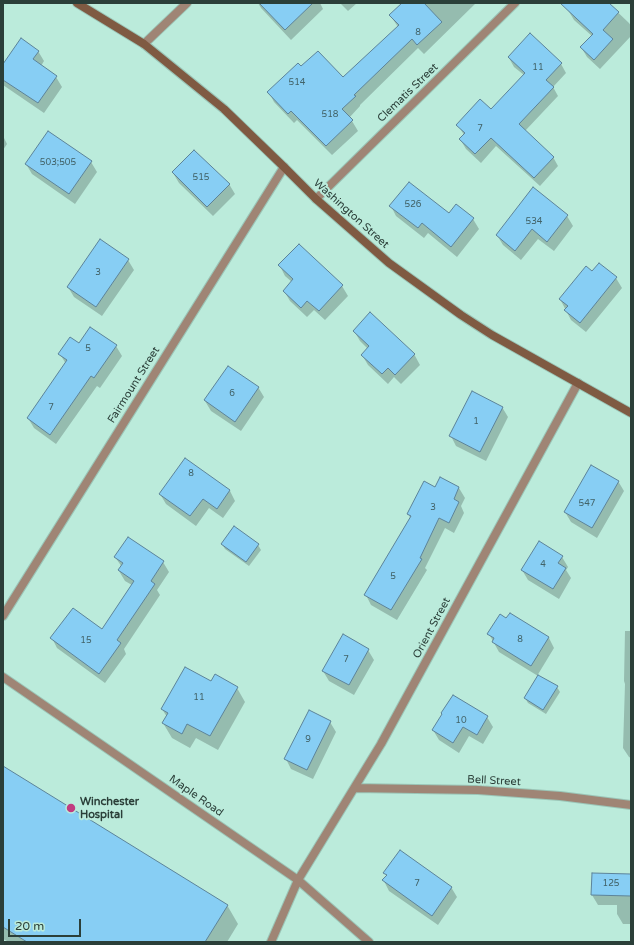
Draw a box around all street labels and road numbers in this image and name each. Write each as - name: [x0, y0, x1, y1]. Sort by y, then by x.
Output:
- street label: Clematis Street: [375, 61, 441, 125]
- street label: Washington Street: [311, 177, 391, 251]
- street label: Fairmount Street: [105, 344, 163, 426]
- street label: Orient Street: [410, 595, 454, 661]
- street label: Maple Road: [166, 772, 226, 820]
- street label: Bell Street: [467, 773, 521, 789]

